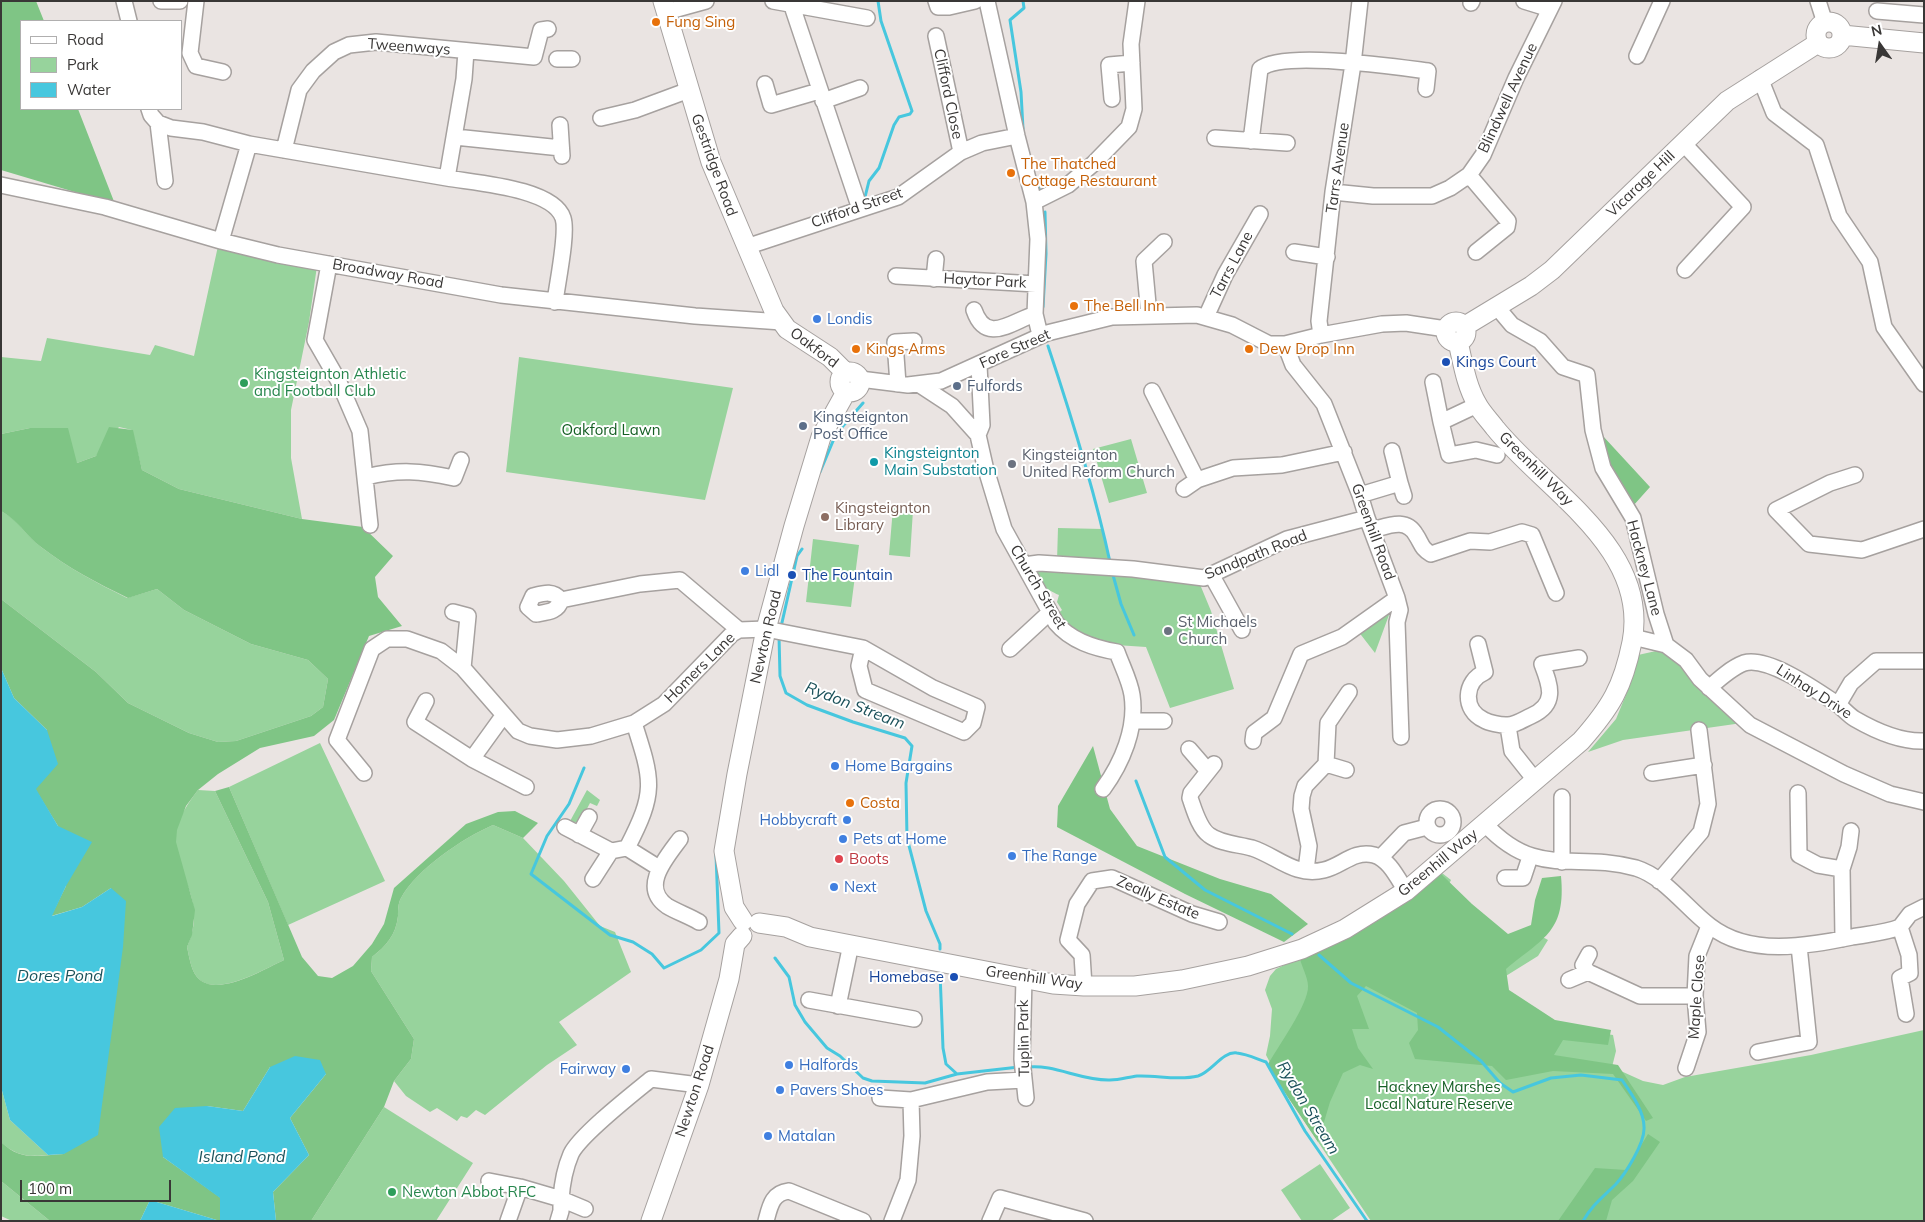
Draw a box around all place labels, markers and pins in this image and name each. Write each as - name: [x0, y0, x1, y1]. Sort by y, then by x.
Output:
- place label: Fung Sing: [666, 13, 735, 31]
- marker: Fung Sing: [650, 16, 662, 28]
- place label: The Thatched Cottage Restaurant: [1021, 155, 1157, 190]
- marker: The Thatched Cottage Restaurant: [1005, 167, 1017, 179]
- place label: The Bell Inn: [1084, 297, 1165, 315]
- marker: The Bell Inn: [1068, 300, 1080, 312]
- place label: Londis: [827, 310, 872, 328]
- marker: Londis: [811, 313, 823, 325]
- place label: Kings Arms: [866, 340, 945, 358]
- place label: Dew Drop Inn: [1259, 340, 1355, 358]
- marker: Kings Arms: [850, 343, 862, 355]
- marker: Dew Drop Inn: [1243, 343, 1255, 355]
- place label: Kings Court: [1456, 353, 1536, 371]
- marker: Kings Court: [1440, 356, 1452, 368]
- place label: Kingsteignton Athletic and Football Club: [254, 365, 406, 400]
- marker: Kingsteignton Athletic and Football Club: [238, 377, 250, 389]
- place label: Fulfords: [967, 377, 1023, 395]
- marker: Fulfords: [951, 380, 963, 392]
- place label: Kingsteignton Post Office: [813, 408, 909, 443]
- marker: Kingsteignton Post Office: [797, 420, 809, 432]
- place label: Kingsteignton Main Substation: [884, 444, 997, 479]
- place label: Kingsteignton United Reform Church: [1022, 446, 1175, 481]
- marker: Kingsteignton Main Substation: [868, 456, 880, 468]
- marker: Kingsteignton United Reform Church: [1006, 458, 1018, 470]
- place label: Kingsteignton Library: [835, 499, 931, 534]
- marker: Kingsteignton Library: [819, 511, 831, 523]
- place label: Lidl: [755, 562, 779, 580]
- marker: Lidl: [739, 565, 751, 577]
- place label: The Fountain: [802, 566, 893, 584]
- marker: The Fountain: [786, 569, 798, 581]
- place label: St Michaels Church: [1178, 613, 1257, 648]
- marker: St Michaels Church: [1162, 625, 1174, 637]
- place label: Home Bargains: [845, 757, 953, 775]
- marker: Home Bargains: [829, 760, 841, 772]
- place label: Costa: [860, 794, 900, 812]
- marker: Costa: [844, 797, 856, 809]
- place label: Hobbycraft: [759, 811, 837, 829]
- marker: Hobbycraft: [841, 814, 853, 826]
- place label: Pets at Home: [853, 830, 947, 848]
- marker: Pets at Home: [837, 833, 849, 845]
- place label: The Range: [1022, 847, 1097, 865]
- place label: Boots: [849, 850, 889, 868]
- marker: The Range: [1006, 850, 1018, 862]
- marker: Boots: [833, 853, 845, 865]
- place label: Next: [844, 878, 877, 896]
- marker: Next: [828, 881, 840, 893]
- place label: Homebase: [869, 968, 944, 986]
- marker: Homebase: [948, 971, 960, 983]
- place label: Halfords: [799, 1056, 858, 1074]
- marker: Halfords: [783, 1059, 795, 1071]
- place label: Fairway: [560, 1060, 616, 1078]
- marker: Fairway: [620, 1063, 632, 1075]
- place label: Pavers Shoes: [790, 1081, 883, 1099]
- marker: Pavers Shoes: [774, 1084, 786, 1096]
- place label: Matalan: [778, 1127, 835, 1145]
- marker: Matalan: [762, 1130, 774, 1142]
- place label: Newton Abbot RFC: [402, 1183, 536, 1201]
- marker: Newton Abbot RFC: [386, 1186, 398, 1198]

